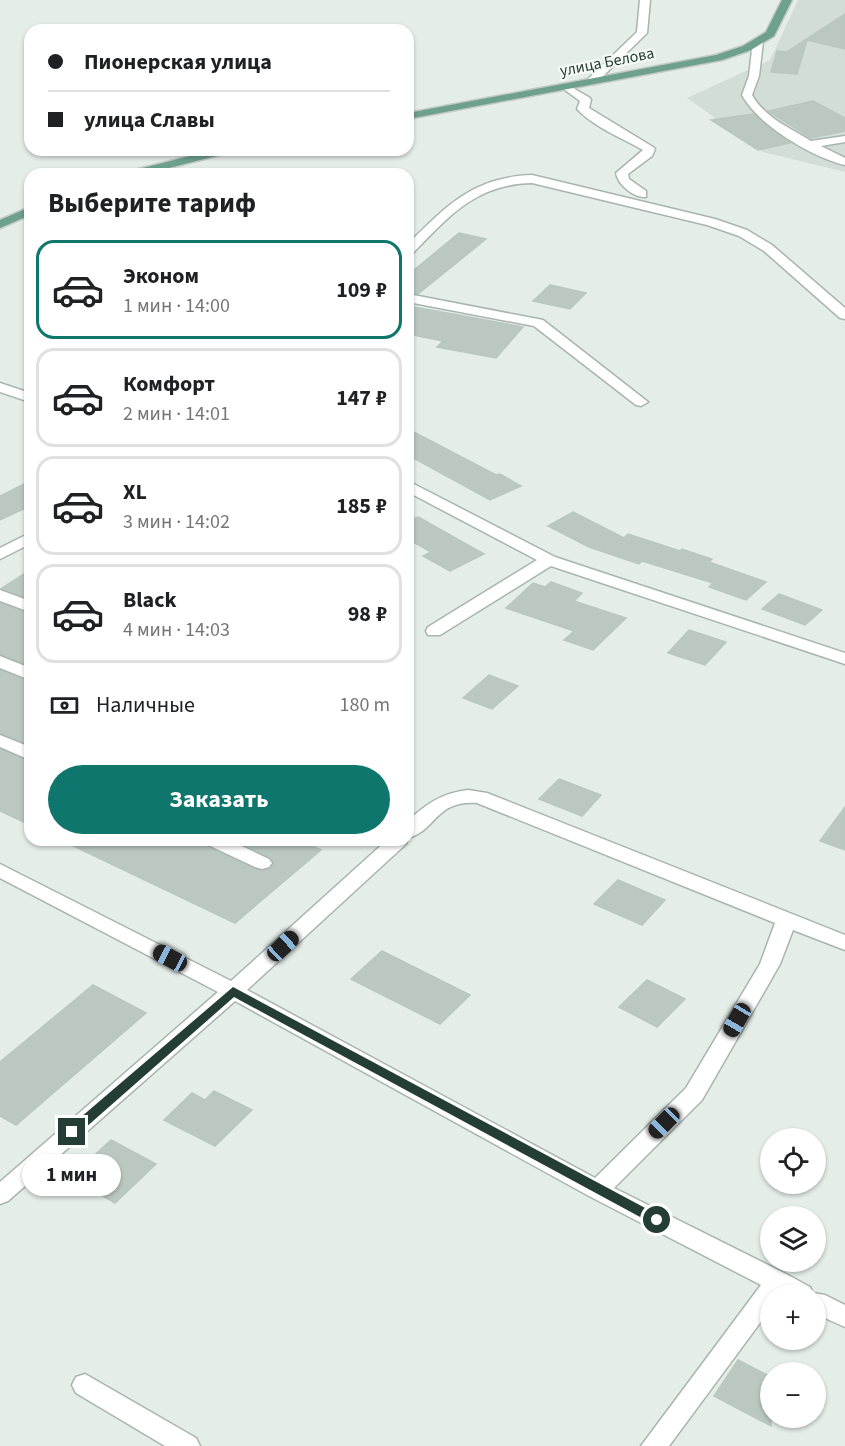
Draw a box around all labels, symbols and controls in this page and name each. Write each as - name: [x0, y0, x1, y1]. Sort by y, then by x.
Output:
- street label: улица Белова: [558, 42, 656, 82]
- text: Пионерская улица: [84, 46, 272, 78]
- text: улица Славы: [84, 104, 215, 136]
- text: Выберите тариф: [48, 184, 256, 223]
- text: Эконом: [123, 260, 199, 292]
- icon: car: [51, 263, 105, 317]
- text: 109 ₽: [336, 274, 387, 306]
- text: 1 мин · 14:00: [123, 292, 230, 320]
- text: Комфорт: [123, 368, 215, 400]
- icon: car: [51, 371, 105, 425]
- text: 147 ₽: [336, 382, 387, 414]
- text: 2 мин · 14:01: [123, 400, 230, 428]
- text: XL: [123, 476, 147, 508]
- icon: car: [51, 479, 105, 533]
- text: 185 ₽: [336, 490, 387, 522]
- text: 3 мин · 14:02: [123, 508, 230, 536]
- text: Black: [123, 584, 177, 616]
- icon: car: [51, 587, 105, 641]
- text: 98 ₽: [348, 598, 387, 630]
- text: 4 мин · 14:03: [123, 616, 230, 644]
- icon: cash: [48, 689, 81, 722]
- text: Наличные: [96, 689, 195, 721]
- text: 180 m: [340, 691, 390, 719]
- button: Заказать: [48, 765, 390, 834]
- car: [264, 927, 302, 965]
- car: [150, 942, 190, 974]
- car: [720, 1000, 754, 1040]
- car: [645, 1104, 683, 1142]
- route end: [58, 1118, 85, 1145]
- map controls: [760, 1128, 826, 1428]
- button: locate: [760, 1128, 826, 1194]
- callout: 1 мин: [22, 1153, 122, 1195]
- text: 1 мин: [46, 1161, 97, 1189]
- route start: [643, 1206, 670, 1233]
- button: layers: [760, 1206, 826, 1272]
- button: +: [760, 1284, 826, 1350]
- button: −: [760, 1362, 826, 1428]

